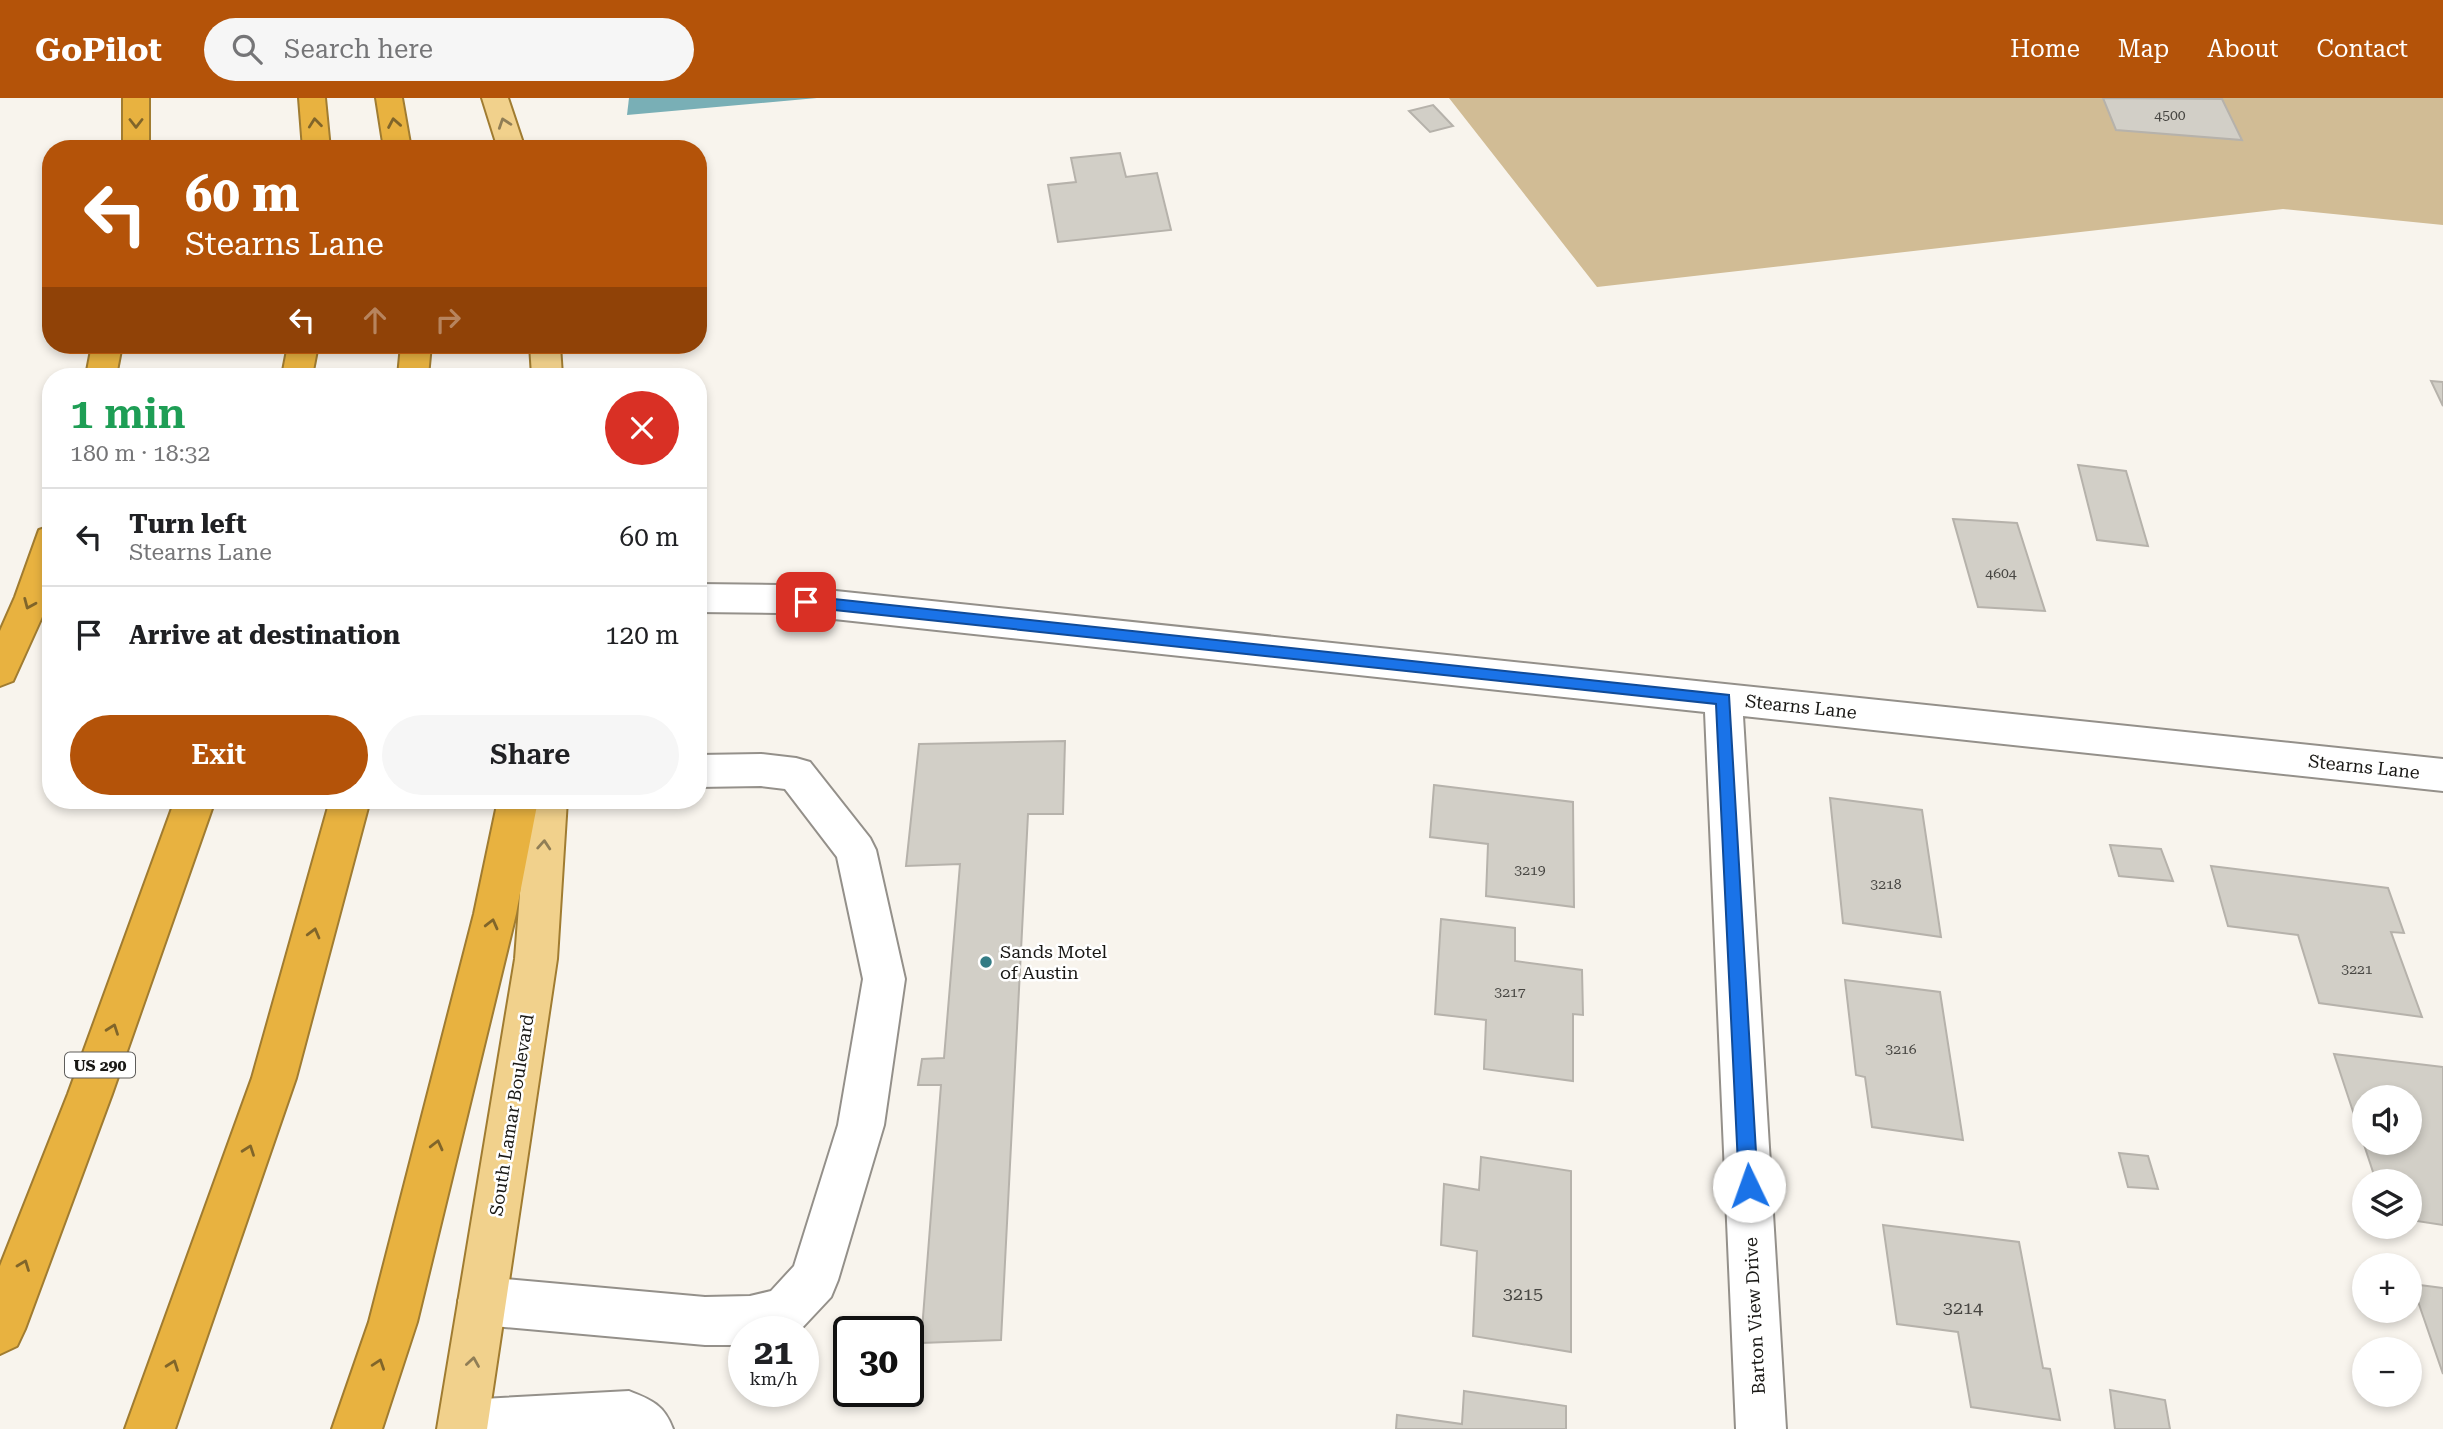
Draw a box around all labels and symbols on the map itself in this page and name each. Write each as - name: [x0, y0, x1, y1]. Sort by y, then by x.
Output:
- house number: 4500: [2154, 107, 2186, 123]
- one-way arrow: [387, 117, 402, 129]
- one-way arrow: [308, 118, 323, 129]
- one-way arrow: [498, 118, 512, 130]
- one-way arrow: [128, 119, 144, 129]
- house number: 4604: [1985, 565, 2017, 581]
- pin: [776, 572, 836, 632]
- one-way arrow: [24, 597, 38, 609]
- street label: Stearns Lane: [1744, 690, 1858, 723]
- street label: Stearns Lane: [2307, 750, 2421, 783]
- one-way arrow: [536, 840, 551, 851]
- house number: 3219: [1514, 862, 1546, 878]
- house number: 3218: [1870, 876, 1902, 892]
- one-way arrow: [484, 918, 498, 930]
- one-way arrow: [306, 927, 320, 939]
- place label: Sands Motel of Austin: [1000, 941, 1108, 983]
- marker: Sands Motel of Austin: [978, 954, 994, 970]
- house number: 3221: [2341, 961, 2373, 977]
- house number: 3217: [1494, 984, 1526, 1000]
- street label: South Lamar Boulevard: [485, 1012, 538, 1217]
- one-way arrow: [105, 1024, 119, 1036]
- house number: 3216: [1885, 1041, 1917, 1057]
- road number: US 290: [65, 1052, 135, 1077]
- one-way arrow: [429, 1139, 444, 1151]
- one-way arrow: [241, 1145, 255, 1157]
- position arrow: [1712, 1149, 1786, 1223]
- street label: Barton View Drive: [1740, 1237, 1769, 1395]
- one-way arrow: [16, 1259, 30, 1271]
- house number: 3215: [1503, 1283, 1543, 1304]
- house number: 3214: [1943, 1297, 1983, 1318]
- speed limit sign: 30: [833, 1316, 924, 1407]
- one-way arrow: [465, 1356, 480, 1367]
- one-way arrow: [165, 1359, 179, 1371]
- one-way arrow: [371, 1359, 385, 1371]

